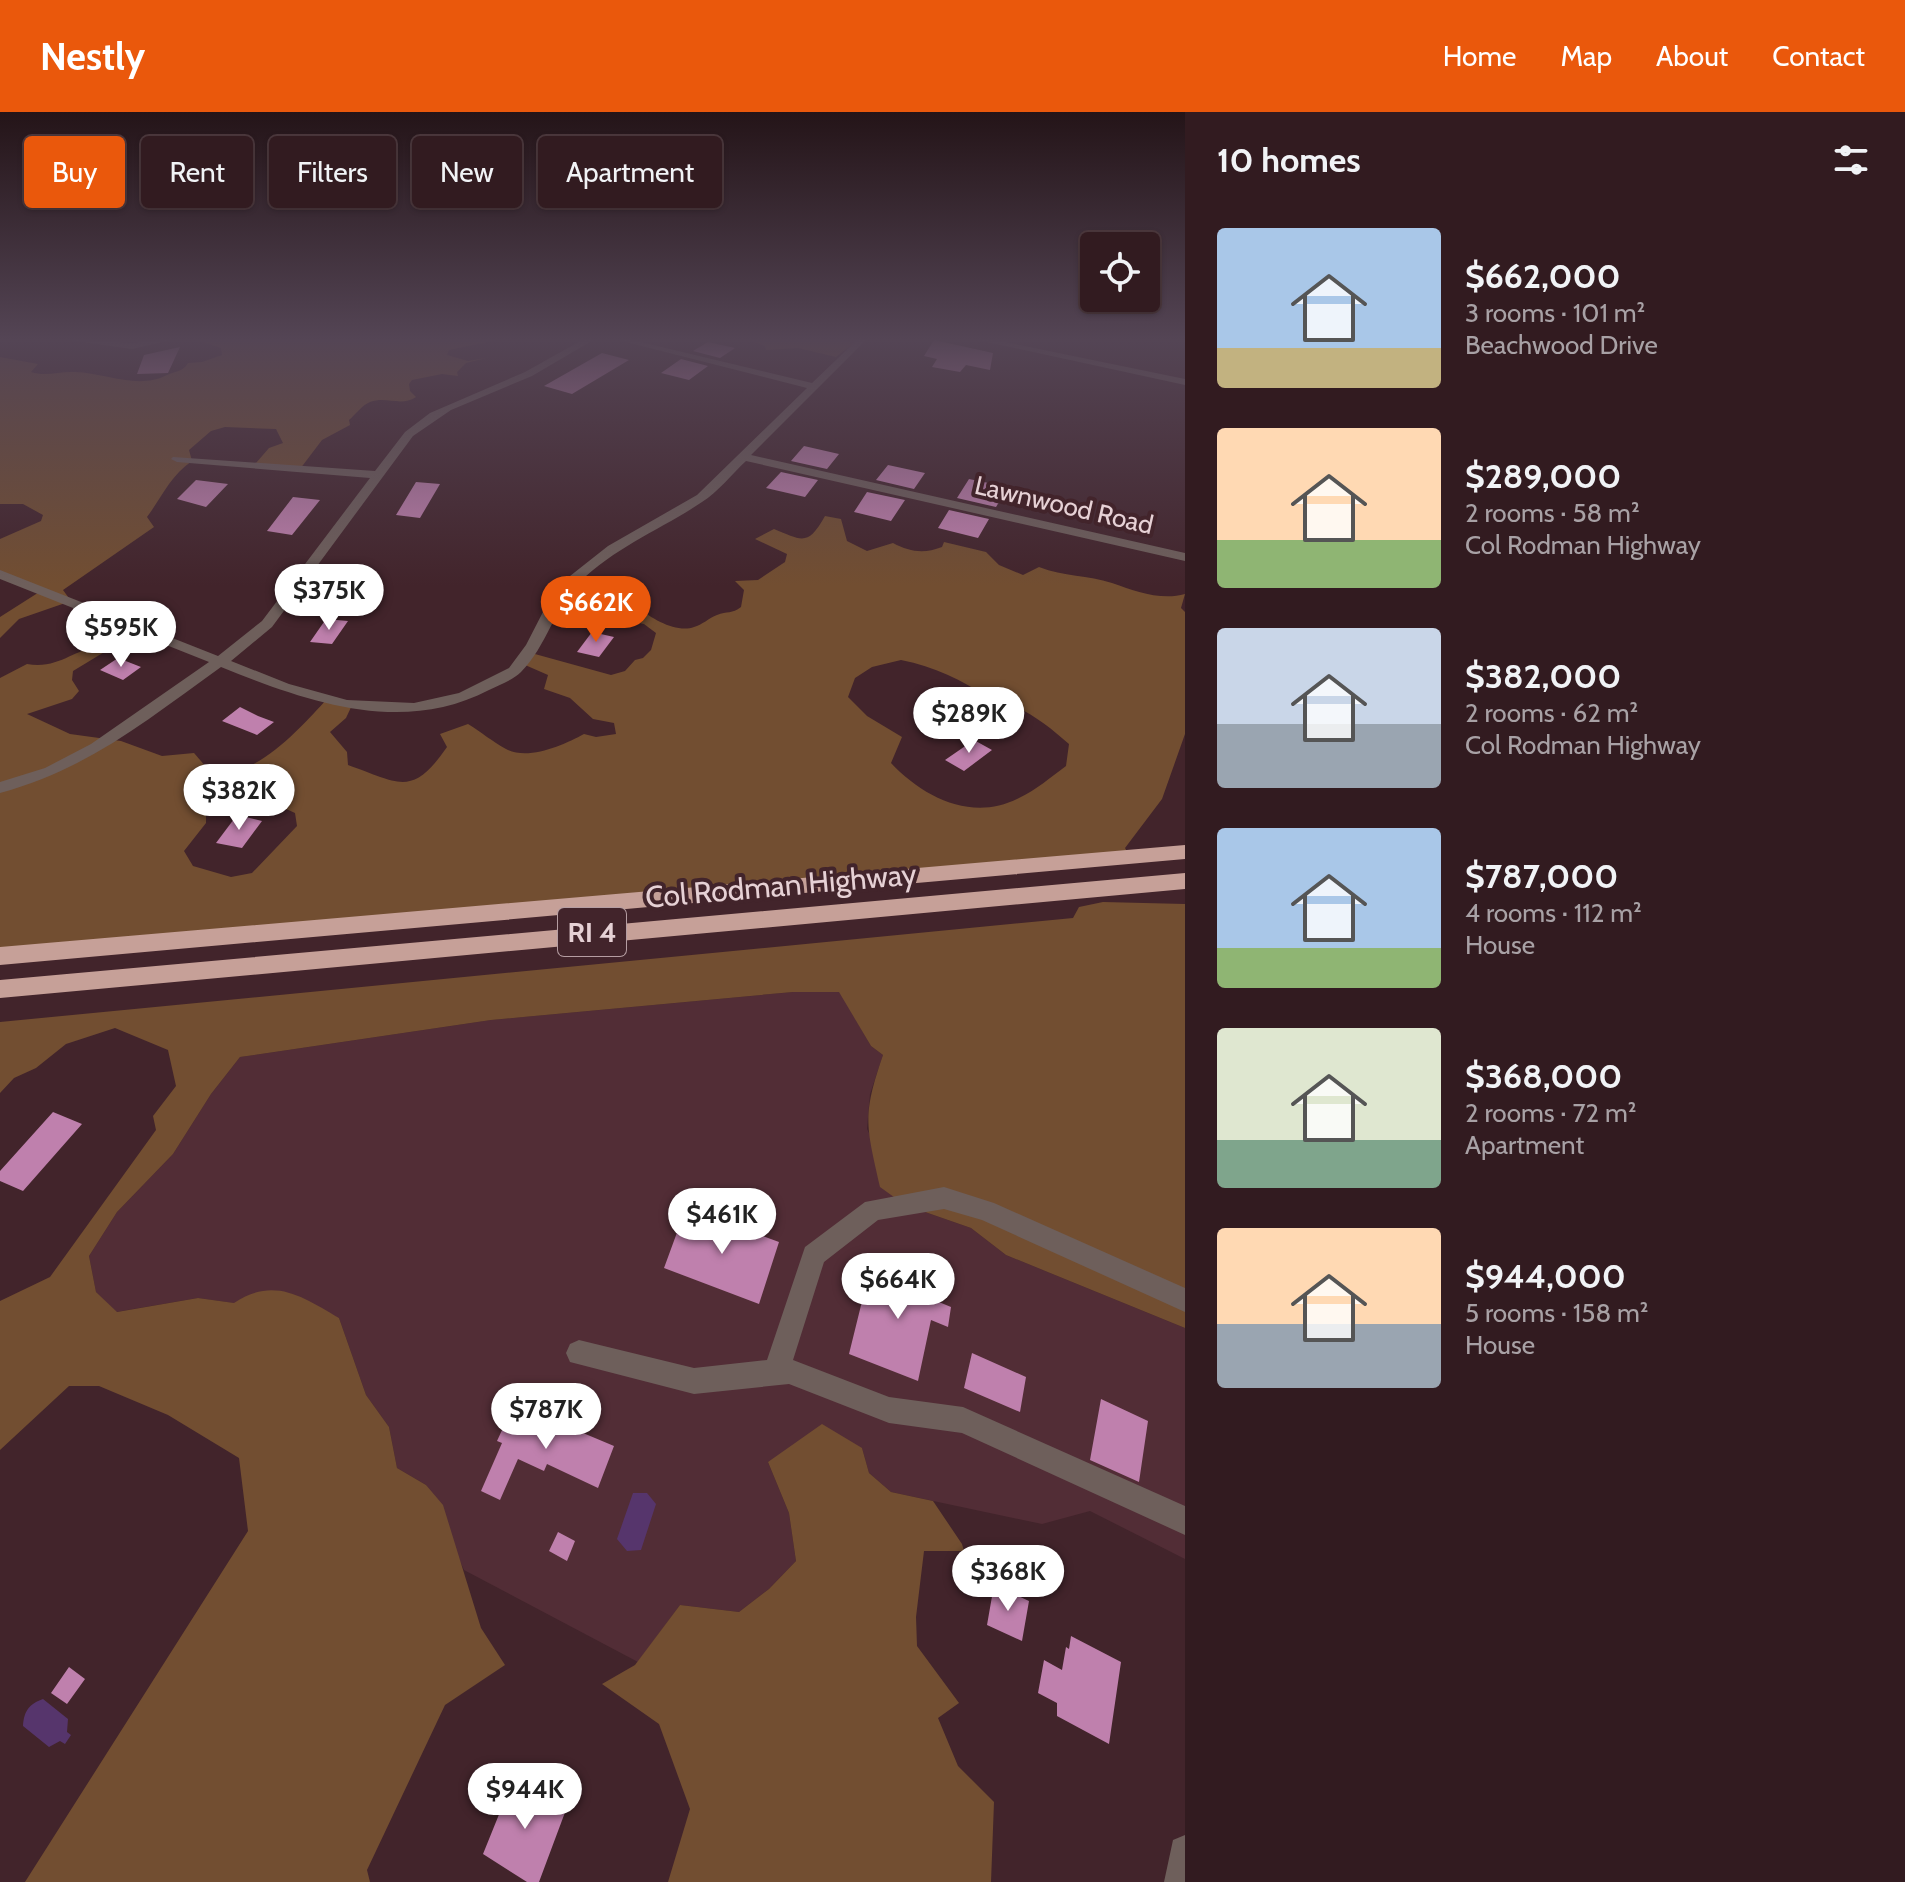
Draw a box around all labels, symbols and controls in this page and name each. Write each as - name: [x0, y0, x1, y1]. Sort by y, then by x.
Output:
- text: Nestly: [40, 33, 145, 80]
- text: Home: [1443, 39, 1516, 73]
- text: Map: [1560, 39, 1612, 73]
- text: About: [1656, 39, 1728, 73]
- text: Contact: [1772, 39, 1865, 73]
- chip: Buy: [24, 136, 125, 208]
- chip: Rent: [141, 136, 253, 208]
- chip: Filters: [269, 136, 396, 208]
- chip: New: [412, 136, 522, 208]
- chip: Apartment: [538, 136, 722, 208]
- icon: filters: [1829, 138, 1873, 182]
- text: 10 homes: [1217, 139, 1361, 181]
- map controls: [1080, 232, 1160, 312]
- button: locate: [1080, 232, 1160, 312]
- text: $662,000: [1465, 255, 1621, 297]
- icon: home: [1281, 260, 1377, 356]
- text: 3 rooms · 101 m²: [1465, 297, 1645, 329]
- text: Beachwood Drive: [1465, 329, 1658, 361]
- text: $289,000: [1465, 455, 1621, 497]
- icon: home: [1281, 460, 1377, 556]
- street label: Lawnwood Road: [972, 469, 1156, 541]
- text: 2 rooms · 58 m²: [1465, 497, 1640, 529]
- text: Col Rodman Highway: [1465, 529, 1701, 561]
- pin: $375K: [273, 564, 385, 632]
- text: $375K: [293, 574, 365, 606]
- pin: $662K: [540, 576, 652, 644]
- text: $662K: [559, 586, 633, 618]
- pin: $595K: [65, 601, 177, 669]
- text: $595K: [84, 611, 158, 643]
- text: $382,000: [1465, 655, 1621, 697]
- icon: home: [1281, 660, 1377, 756]
- pin: $289K: [913, 687, 1025, 755]
- text: $289K: [931, 697, 1007, 729]
- text: 2 rooms · 62 m²: [1465, 697, 1638, 729]
- text: Col Rodman Highway: [1465, 729, 1701, 761]
- pin: $382K: [183, 764, 295, 832]
- text: $382K: [202, 774, 276, 806]
- street label: Col Rodman Highway: [644, 855, 918, 916]
- text: $787,000: [1465, 855, 1618, 897]
- icon: home: [1281, 860, 1377, 956]
- text: 4 rooms · 112 m²: [1465, 897, 1642, 929]
- road number: RI 4: [558, 908, 626, 956]
- text: House: [1465, 929, 1535, 961]
- text: $368,000: [1465, 1055, 1622, 1097]
- icon: home: [1281, 1060, 1377, 1156]
- text: 2 rooms · 72 m²: [1465, 1097, 1636, 1129]
- text: Apartment: [1465, 1129, 1584, 1161]
- pin: $461K: [666, 1188, 778, 1256]
- text: $461K: [686, 1198, 758, 1230]
- pin: $664K: [842, 1253, 954, 1321]
- text: $944,000: [1465, 1255, 1626, 1297]
- icon: home: [1281, 1260, 1377, 1356]
- text: $664K: [860, 1263, 936, 1295]
- text: 5 rooms · 158 m²: [1465, 1297, 1648, 1329]
- text: House: [1465, 1329, 1535, 1361]
- pin: $787K: [490, 1383, 602, 1451]
- text: $787K: [509, 1393, 583, 1425]
- pin: $368K: [952, 1545, 1064, 1613]
- text: $368K: [970, 1555, 1046, 1587]
- pin: $944K: [469, 1763, 581, 1831]
- text: $944K: [486, 1773, 564, 1805]

